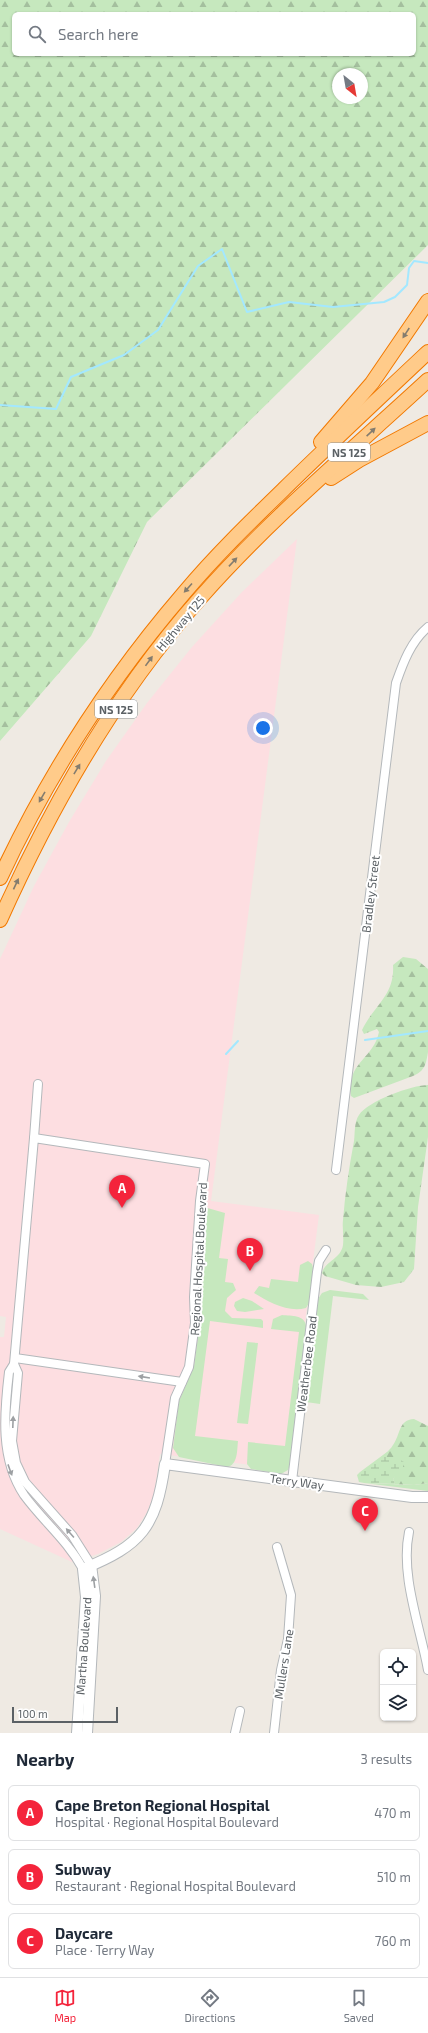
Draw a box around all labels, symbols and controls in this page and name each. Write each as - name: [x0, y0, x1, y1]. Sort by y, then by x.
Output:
- search box: [12, 12, 416, 56]
- icon: search: [26, 23, 48, 45]
- text: Search here: [58, 25, 139, 43]
- north arrow: [332, 68, 368, 104]
- one-way arrow: [402, 327, 409, 339]
- one-way arrow: [367, 428, 376, 437]
- road number: NS 125: [328, 443, 370, 461]
- one-way arrow: [228, 557, 238, 567]
- one-way arrow: [184, 583, 193, 593]
- street label: Highway 125: [153, 593, 207, 653]
- one-way arrow: [145, 656, 153, 666]
- road number: NS 125: [95, 700, 137, 718]
- your location: [253, 718, 273, 738]
- one-way arrow: [74, 763, 81, 775]
- one-way arrow: [38, 791, 45, 803]
- street label: Bradley Street: [358, 854, 382, 933]
- one-way arrow: [13, 878, 19, 890]
- pin: A: [109, 1175, 135, 1208]
- street label: Regional Hospital Boulevard: [187, 1182, 209, 1336]
- pin: B: [237, 1238, 263, 1271]
- street label: Weatherbee Road: [293, 1315, 319, 1413]
- one-way arrow: [138, 1373, 150, 1379]
- one-way arrow: [9, 1416, 16, 1428]
- one-way arrow: [8, 1465, 14, 1477]
- street label: Terry Way: [269, 1470, 326, 1492]
- pin: C: [352, 1498, 378, 1531]
- one-way arrow: [65, 1527, 74, 1538]
- one-way arrow: [91, 1576, 97, 1588]
- street label: Martha Boulevard: [73, 1596, 93, 1696]
- street label: Mullers Lane: [271, 1628, 295, 1700]
- map controls: [380, 1649, 416, 1721]
- button: locate: [380, 1649, 416, 1685]
- button: layers: [380, 1685, 416, 1721]
- scale bar: [12, 1705, 118, 1724]
- text: 100 m: [18, 1707, 48, 1720]
- text: Nearby: [16, 1749, 74, 1769]
- text: 3 results: [361, 1751, 412, 1767]
- text: Cape Breton Regional Hospital: [55, 1796, 270, 1814]
- text: A: [26, 1805, 34, 1821]
- text: 470 m: [374, 1805, 411, 1821]
- text: Hospital · Regional Hospital Boulevard: [55, 1814, 279, 1830]
- text: Subway: [55, 1860, 111, 1878]
- text: B: [26, 1869, 34, 1885]
- text: 510 m: [377, 1869, 411, 1885]
- text: Restaurant · Regional Hospital Boulevard: [55, 1878, 296, 1894]
- text: Daycare: [55, 1924, 113, 1942]
- text: C: [26, 1933, 34, 1949]
- text: 760 m: [375, 1933, 411, 1949]
- text: Place · Terry Way: [55, 1942, 154, 1958]
- tab: Map: [54, 1987, 76, 2024]
- tab: Directions: [185, 1987, 235, 2024]
- tab: Saved: [344, 1987, 374, 2024]

